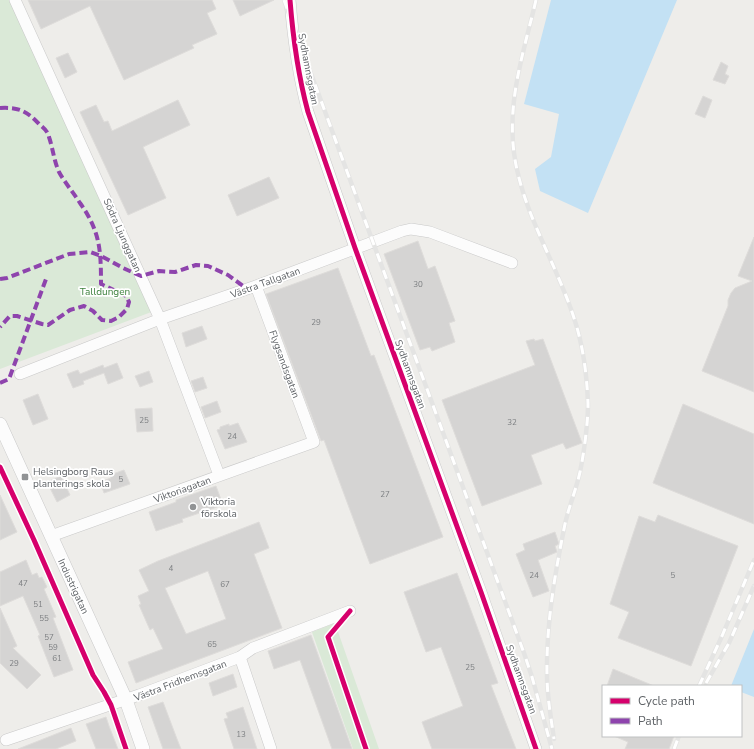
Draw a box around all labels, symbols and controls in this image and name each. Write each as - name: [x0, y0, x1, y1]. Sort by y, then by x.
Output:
- street label: Sydhamnsgatan: [294, 32, 322, 106]
- street label: Södra Ljunggatan: [100, 196, 145, 275]
- street label: Västra Tallgatan: [228, 264, 302, 302]
- house number: 30: [413, 279, 423, 290]
- park label: Talldungen: [80, 285, 130, 299]
- house number: 29: [311, 317, 321, 328]
- street label: Flygsandsgatan: [265, 328, 303, 400]
- street label: Sydhamnsgatan: [391, 338, 429, 411]
- house number: 25: [139, 415, 149, 426]
- house number: 32: [507, 417, 517, 428]
- house number: 24: [227, 431, 237, 442]
- place label: Helsingborg Raus planterings skola: [33, 465, 113, 491]
- marker: Helsingborg Raus planterings skola: [20, 472, 30, 482]
- street label: Viktoriagatan: [151, 473, 213, 507]
- house number: 5: [119, 474, 124, 485]
- house number: 27: [380, 489, 390, 500]
- place label: Viktoria förskola: [200, 495, 237, 521]
- marker: Viktoria förskola: [188, 502, 198, 512]
- street label: Industrigatan: [54, 557, 92, 616]
- house number: 4: [169, 563, 174, 574]
- house number: 24: [529, 570, 539, 581]
- house number: 5: [671, 570, 676, 581]
- house number: 47: [18, 578, 28, 589]
- house number: 67: [220, 579, 230, 590]
- house number: 51: [33, 599, 43, 610]
- house number: 55: [39, 613, 49, 624]
- house number: 57: [44, 632, 54, 643]
- house number: 65: [207, 639, 217, 650]
- house number: 59: [48, 642, 58, 653]
- street label: Sydhamnsgatan: [502, 643, 540, 716]
- house number: 61: [52, 653, 62, 664]
- street label: Västra Fridhemsgatan: [131, 657, 229, 705]
- house number: 29: [9, 658, 19, 669]
- house number: 25: [465, 662, 475, 673]
- legend: [602, 685, 742, 737]
- text: Cycle path: [638, 693, 695, 709]
- text: Path: [638, 713, 663, 729]
- house number: 13: [236, 729, 246, 740]

